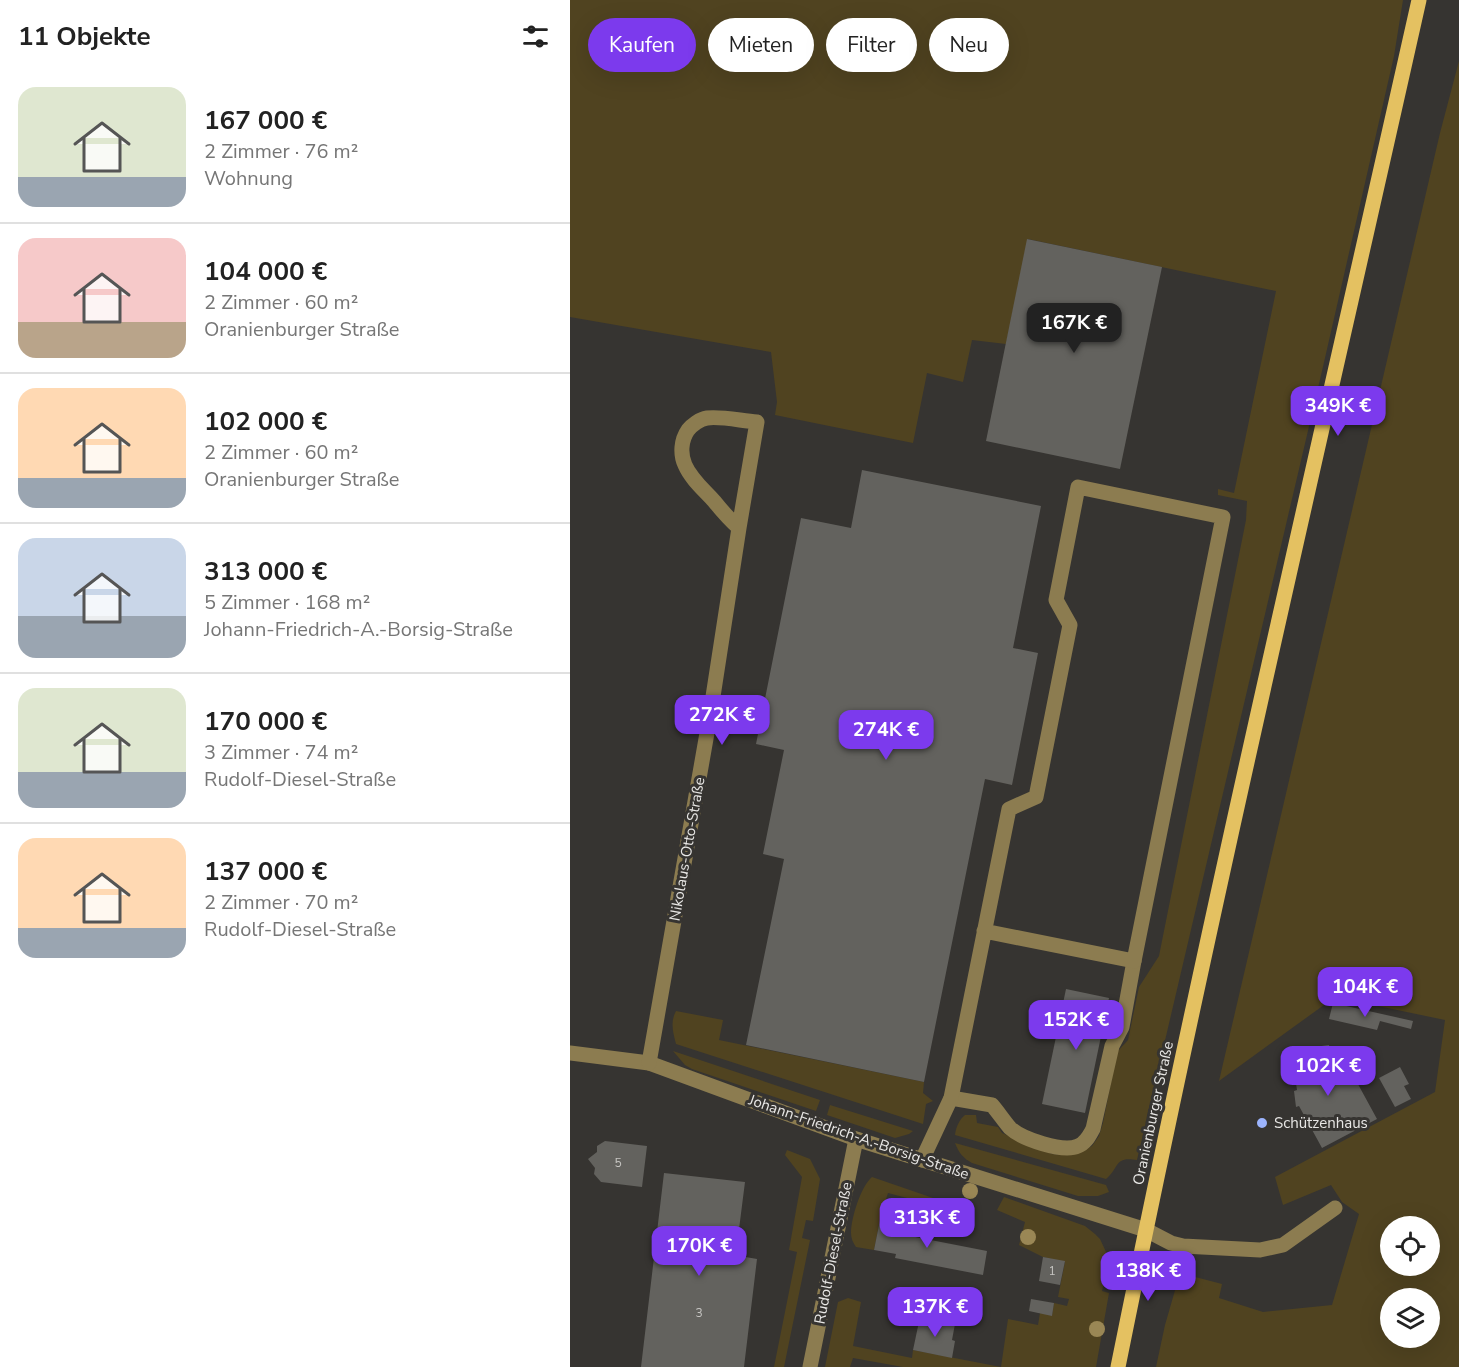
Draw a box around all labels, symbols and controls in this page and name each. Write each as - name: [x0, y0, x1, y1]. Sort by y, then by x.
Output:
- chip: Kaufen: [588, 18, 696, 72]
- chip: Mieten: [708, 18, 814, 72]
- chip: Filter: [826, 18, 917, 72]
- chip: Neu: [929, 18, 1009, 72]
- text: 11 Objekte: [18, 19, 151, 54]
- icon: filters: [519, 20, 552, 53]
- text: 167 000 €: [204, 103, 327, 138]
- icon: home: [66, 111, 138, 183]
- text: 2 Zimmer · 76 m²: [204, 138, 358, 165]
- text: Wohnung: [204, 165, 293, 192]
- text: 104 000 €: [204, 254, 327, 289]
- icon: home: [66, 262, 138, 334]
- text: 2 Zimmer · 60 m²: [204, 289, 358, 316]
- pin: 167K €: [1025, 303, 1123, 354]
- text: 167K €: [1041, 309, 1107, 336]
- text: Oranienburger Straße: [204, 316, 399, 343]
- pin: 349K €: [1289, 386, 1387, 437]
- text: 349K €: [1305, 392, 1371, 419]
- text: 102 000 €: [204, 404, 327, 439]
- icon: home: [66, 412, 138, 484]
- text: 2 Zimmer · 60 m²: [204, 439, 358, 466]
- text: Oranienburger Straße: [204, 466, 399, 493]
- text: 313 000 €: [204, 554, 327, 589]
- icon: home: [66, 562, 138, 634]
- text: 5 Zimmer · 168 m²: [204, 589, 370, 616]
- text: Johann-Friedrich-A.-Borsig-Straße: [204, 616, 513, 643]
- pin: 272K €: [673, 695, 771, 746]
- text: 272K €: [689, 701, 755, 728]
- text: 170 000 €: [204, 704, 327, 739]
- pin: 274K €: [837, 710, 935, 761]
- icon: home: [66, 712, 138, 784]
- text: 274K €: [853, 716, 919, 743]
- text: 3 Zimmer · 74 m²: [204, 739, 358, 766]
- text: Rudolf-Diesel-Straße: [204, 766, 396, 793]
- street label: Nikolaus-Otto-Straße: [664, 775, 710, 923]
- text: 137 000 €: [204, 854, 327, 889]
- icon: home: [66, 862, 138, 934]
- text: 2 Zimmer · 70 m²: [204, 889, 358, 916]
- text: Rudolf-Diesel-Straße: [204, 916, 396, 943]
- pin: 104K €: [1316, 967, 1414, 1018]
- text: 104K €: [1332, 973, 1398, 1000]
- pin: 152K €: [1027, 1000, 1125, 1051]
- text: 152K €: [1043, 1006, 1109, 1033]
- street label: Oranienburger Straße: [1128, 1039, 1178, 1187]
- pin: 102K €: [1279, 1046, 1377, 1097]
- text: 102K €: [1295, 1052, 1361, 1079]
- street label: Johann-Friedrich-A.-Borsig-Straße: [745, 1089, 972, 1184]
- place label: Schützenhaus: [1274, 1113, 1368, 1133]
- marker: Schützenhaus: [1255, 1116, 1269, 1130]
- house number: 5: [614, 1155, 622, 1171]
- street label: Rudolf-Diesel-Straße: [809, 1180, 857, 1326]
- pin: 313K €: [878, 1198, 976, 1249]
- text: 313K €: [894, 1204, 960, 1231]
- map controls: [1380, 1216, 1440, 1348]
- button: locate: [1380, 1216, 1440, 1276]
- pin: 170K €: [650, 1226, 748, 1277]
- text: 170K €: [666, 1232, 732, 1259]
- pin: 138K €: [1099, 1251, 1197, 1302]
- text: 138K €: [1115, 1257, 1181, 1284]
- house number: 1: [1048, 1263, 1056, 1279]
- pin: 137K €: [886, 1287, 984, 1338]
- button: layers: [1380, 1288, 1440, 1348]
- text: 137K €: [902, 1293, 968, 1320]
- house number: 3: [695, 1305, 703, 1321]

